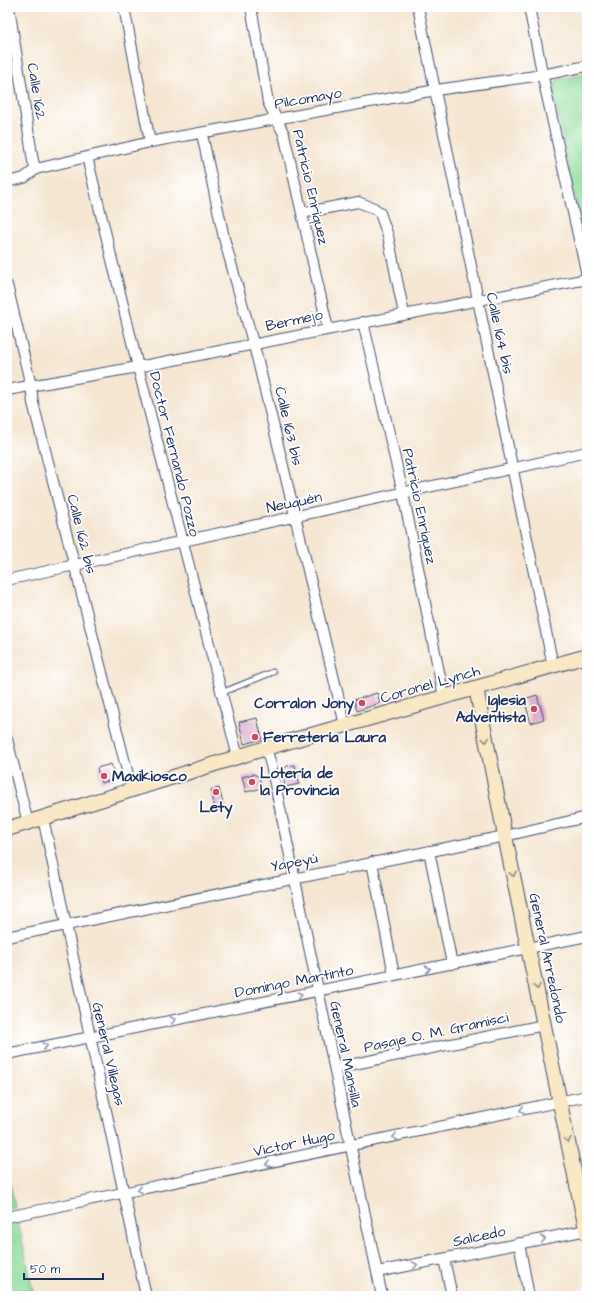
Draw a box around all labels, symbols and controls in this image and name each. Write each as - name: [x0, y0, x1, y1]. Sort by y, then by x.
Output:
- street label: Calle 162: [22, 61, 51, 121]
- street label: Pilcomayo: [273, 82, 344, 116]
- street label: Patricio Enríquez: [287, 127, 334, 247]
- street label: Calle 164 bis: [481, 290, 518, 376]
- street label: Bermejo: [264, 304, 325, 337]
- street label: Doctor Fernando Pozzo: [144, 369, 205, 539]
- street label: Calle 163 bis: [269, 385, 308, 468]
- street label: Patricio Enríquez: [397, 446, 442, 566]
- street label: Neuquén: [264, 486, 324, 519]
- street label: Calle 162 bis: [62, 492, 102, 577]
- street label: Coronel Lynch: [378, 660, 483, 710]
- place label: Iglesia Adventista: [456, 690, 526, 728]
- place label: Corralon Jony: [254, 693, 355, 715]
- marker: Corralon Jony: [357, 698, 367, 708]
- marker: Iglesia Adventista: [529, 704, 539, 714]
- place label: Ferretería Laura: [263, 727, 386, 748]
- marker: Ferretería Laura: [250, 732, 260, 742]
- one-way arrow: [482, 737, 490, 743]
- place label: Lotería de la Provincia: [260, 763, 340, 801]
- place label: Maxikiosco: [112, 766, 187, 787]
- marker: Maxikiosco: [99, 771, 109, 781]
- marker: Lotería de la Provincia: [247, 777, 257, 787]
- marker: Lety: [211, 787, 221, 797]
- place label: Lety: [200, 797, 233, 819]
- street label: Yapeyú: [269, 848, 320, 878]
- one-way arrow: [509, 871, 517, 877]
- street label: General Arredondo: [523, 891, 572, 1026]
- street label: Domingo Martinto: [233, 960, 356, 1004]
- one-way arrow: [424, 965, 431, 974]
- one-way arrow: [532, 984, 540, 990]
- one-way arrow: [297, 992, 303, 1000]
- street label: General Mansilla: [324, 999, 367, 1110]
- street label: General Villegas: [85, 1000, 131, 1109]
- street label: Pasaje O. M. Gramisci: [362, 1007, 511, 1058]
- one-way arrow: [170, 1017, 176, 1025]
- one-way arrow: [42, 1042, 48, 1050]
- one-way arrow: [519, 1105, 525, 1114]
- street label: Victor Hugo: [251, 1124, 338, 1163]
- one-way arrow: [392, 1133, 398, 1141]
- one-way arrow: [563, 1137, 571, 1143]
- one-way arrow: [264, 1159, 271, 1167]
- one-way arrow: [137, 1185, 143, 1193]
- street label: Salcedo: [451, 1221, 508, 1252]
- one-way arrow: [539, 1235, 546, 1243]
- scale bar: [24, 1255, 103, 1281]
- text: 50 m: [30, 1261, 61, 1278]
- one-way arrow: [412, 1261, 418, 1269]

